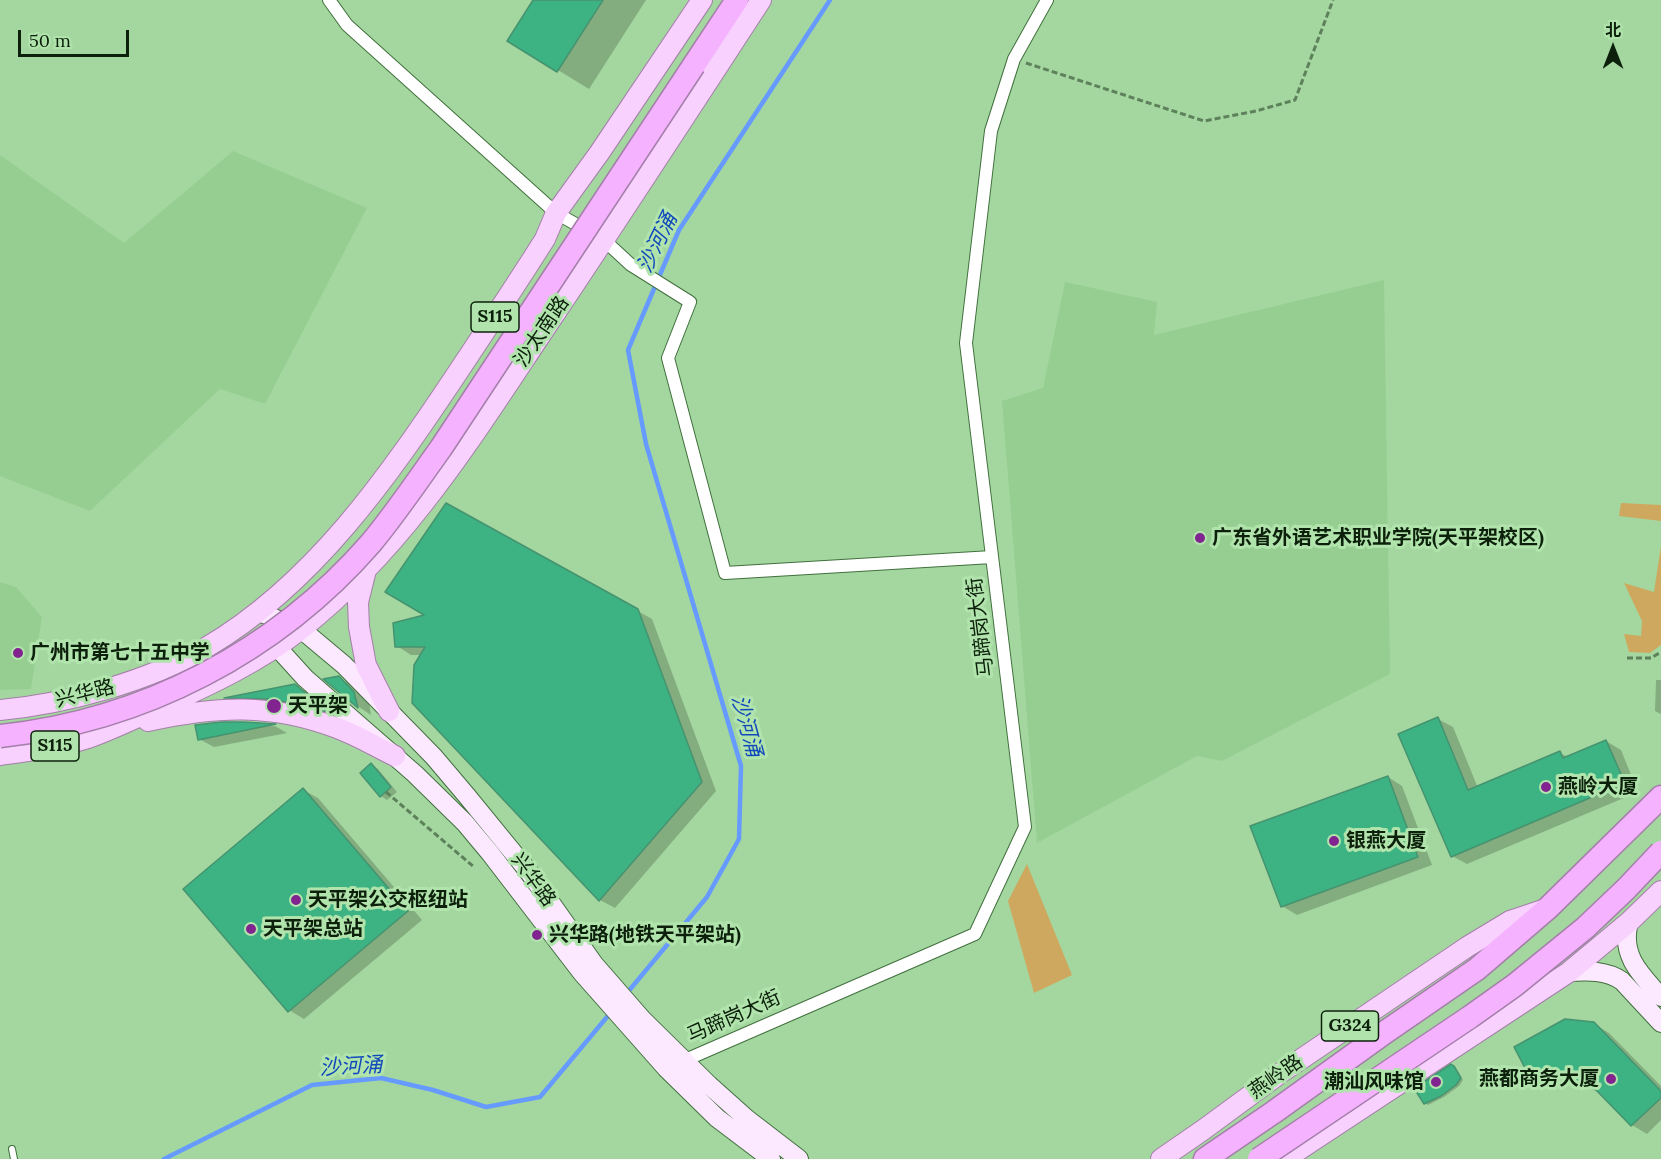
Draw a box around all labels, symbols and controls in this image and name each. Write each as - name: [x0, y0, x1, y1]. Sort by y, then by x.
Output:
- scale bar: [21, 18, 132, 56]
- north arrow: [1583, 18, 1643, 78]
- text: 北: [1605, 20, 1621, 40]
- text: 50 m: [29, 29, 71, 52]
- water label: 沙河涌: [633, 209, 683, 277]
- street label: 沙太南路: [510, 292, 574, 372]
- road number: S115: [471, 302, 519, 332]
- place label: 广东省外语艺术职业学院(天平架校区): [1212, 526, 1544, 550]
- marker: 广东省外语艺术职业学院(天平架校区): [1193, 531, 1207, 545]
- street label: 马蹄岗大街: [963, 576, 999, 678]
- place label: 广州市第七十五中学: [30, 641, 210, 665]
- marker: 广州市第七十五中学: [11, 646, 25, 660]
- street label: 兴华路: [53, 675, 117, 713]
- water label: 沙河涌: [726, 692, 766, 760]
- place label: 天平架: [288, 694, 348, 718]
- marker: 天平架: [265, 697, 283, 715]
- road number: S115: [31, 731, 79, 761]
- place label: 燕岭大厦: [1558, 775, 1638, 799]
- marker: 燕岭大厦: [1539, 780, 1553, 794]
- place label: 银燕大厦: [1346, 829, 1426, 853]
- marker: 银燕大厦: [1327, 834, 1341, 848]
- street label: 兴华路: [506, 849, 560, 911]
- place label: 天平架公交枢纽站: [308, 888, 468, 912]
- marker: 天平架公交枢纽站: [289, 893, 303, 907]
- place label: 天平架总站: [263, 917, 363, 941]
- marker: 天平架总站: [244, 922, 258, 936]
- place label: 兴华路(地铁天平架站): [549, 923, 741, 947]
- marker: 兴华路(地铁天平架站): [530, 928, 544, 942]
- street label: 马蹄岗大街: [683, 986, 785, 1048]
- road number: G324: [1322, 1011, 1378, 1041]
- street label: 燕岭路: [1245, 1050, 1307, 1104]
- water label: 沙河涌: [319, 1053, 383, 1081]
- place label: 燕都商务大厦: [1479, 1067, 1599, 1091]
- place label: 潮汕风味馆: [1324, 1070, 1424, 1094]
- marker: 燕都商务大厦: [1604, 1072, 1618, 1086]
- marker: 潮汕风味馆: [1429, 1075, 1443, 1089]

